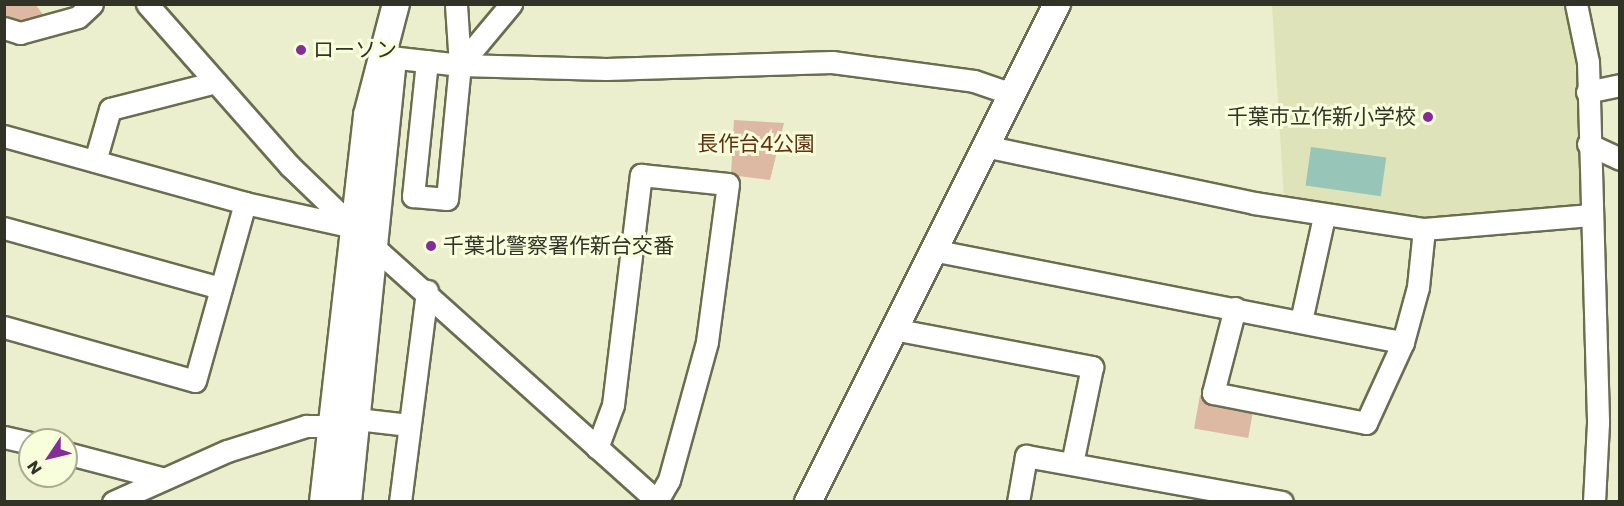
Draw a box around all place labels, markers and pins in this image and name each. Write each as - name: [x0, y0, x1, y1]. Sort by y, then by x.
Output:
- place label: ローソン: [313, 37, 397, 63]
- marker: ローソン: [294, 43, 308, 57]
- place label: 千葉市立作新小学校: [1227, 104, 1416, 130]
- marker: 千葉市立作新小学校: [1421, 110, 1435, 124]
- place label: 千葉北警察署作新台交番: [443, 233, 674, 259]
- marker: 千葉北警察署作新台交番: [424, 239, 438, 253]

